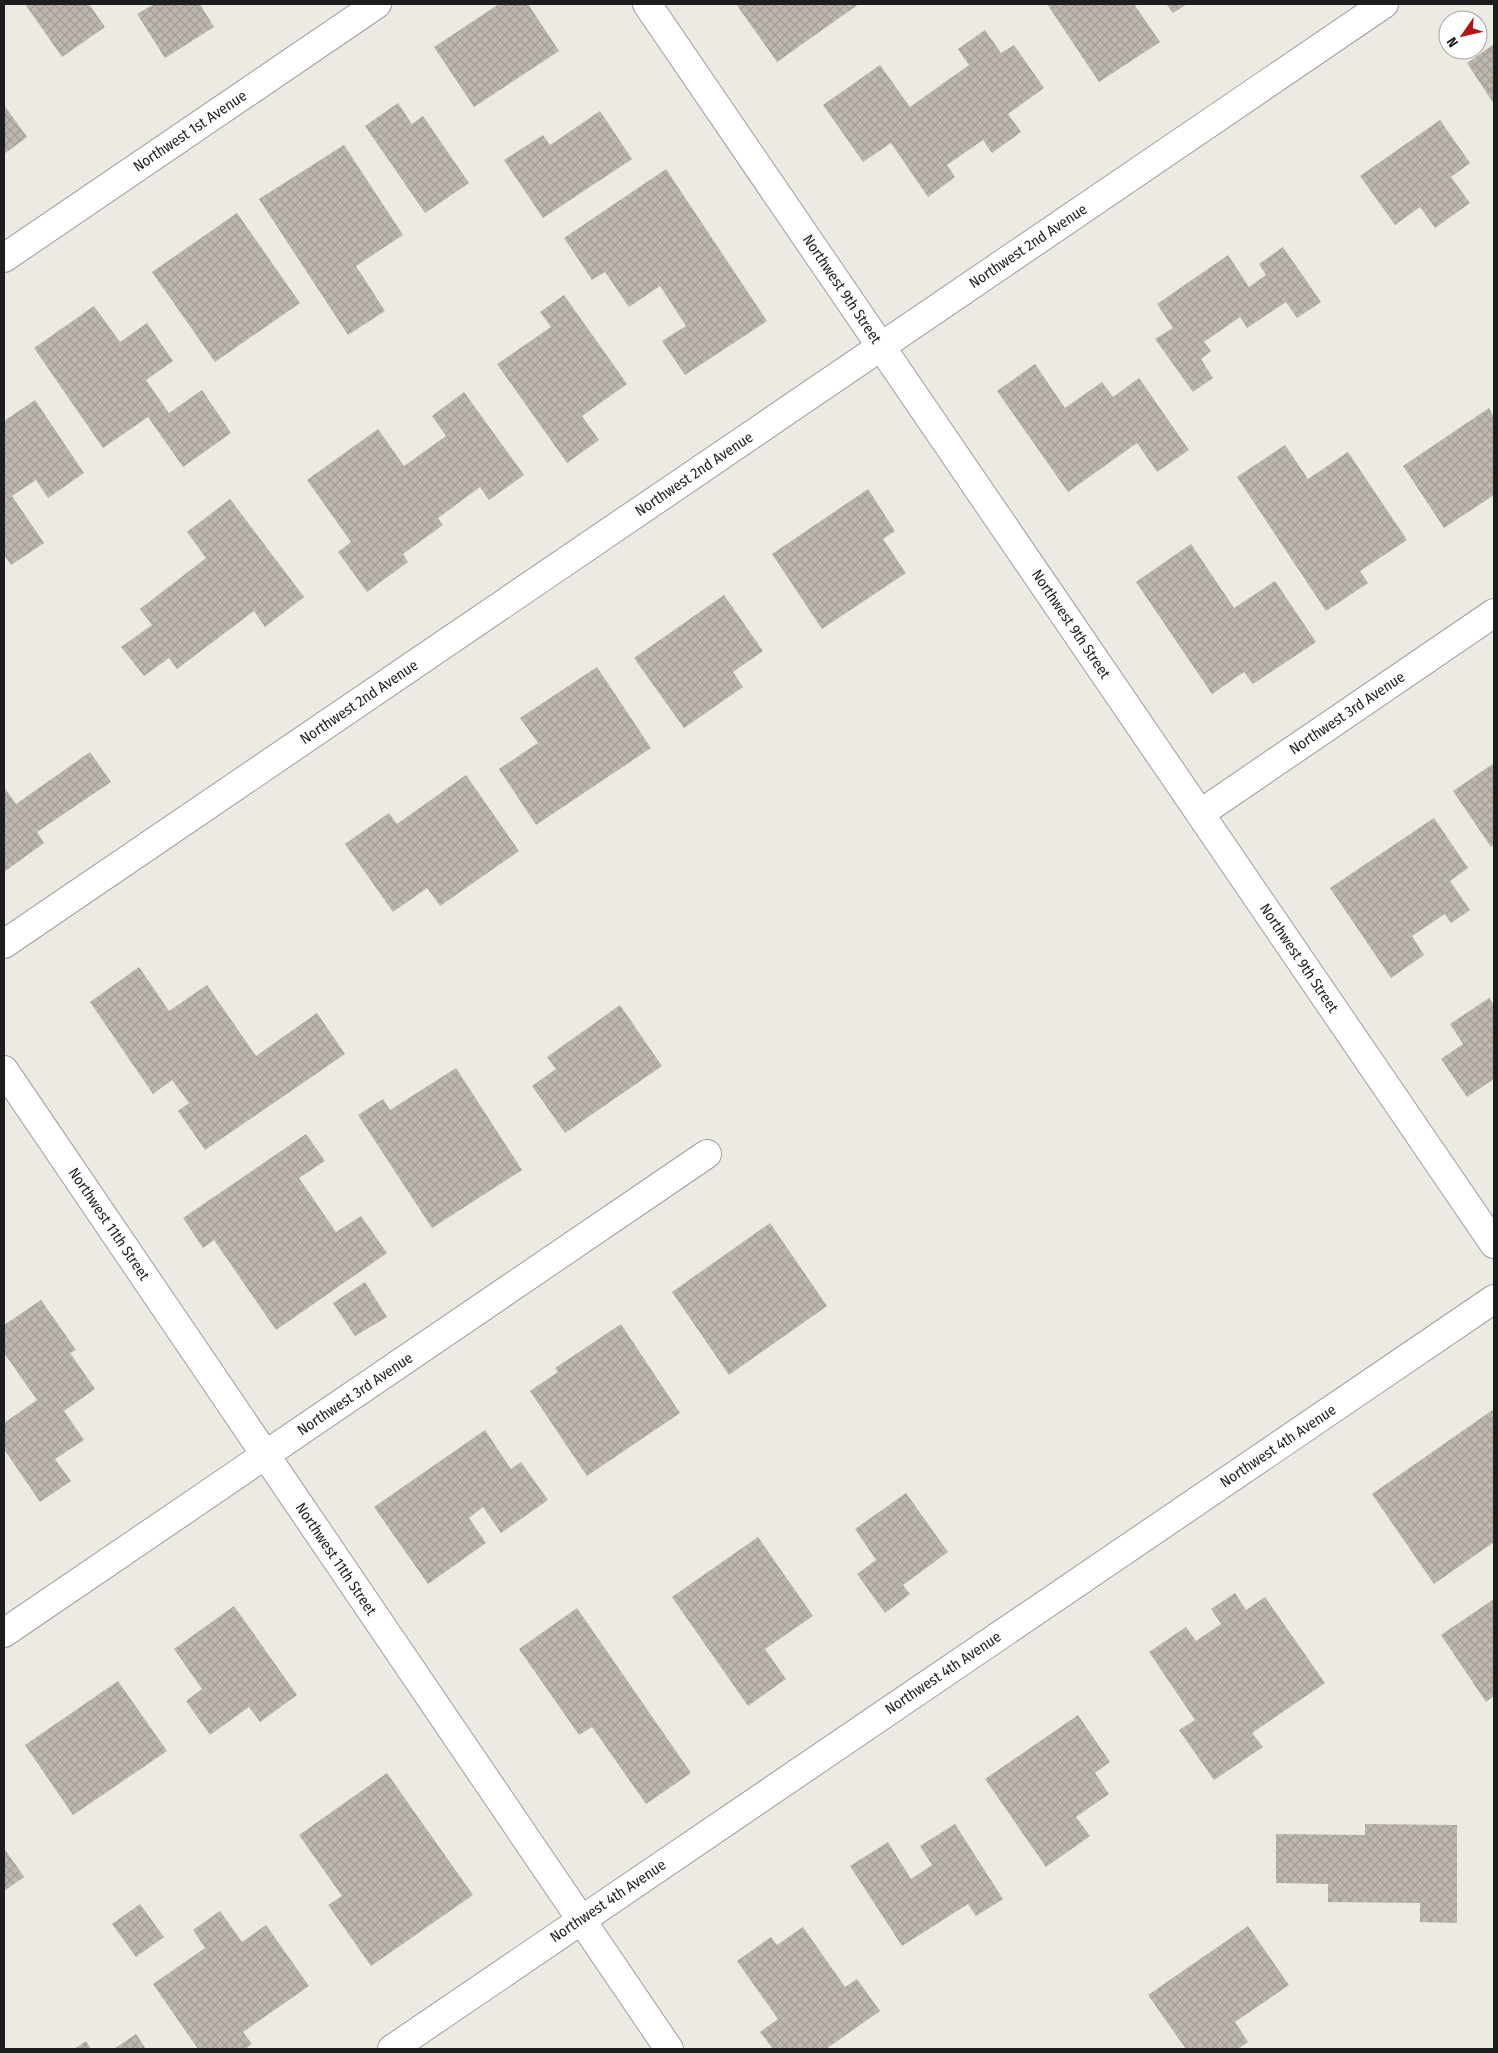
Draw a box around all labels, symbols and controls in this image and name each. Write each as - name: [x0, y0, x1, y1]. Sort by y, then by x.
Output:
- north arrow: [1438, 10, 1488, 60]
- text: N: [1443, 34, 1462, 50]
- street label: Northwest 1st Avenue: [130, 86, 250, 176]
- street label: Northwest 2nd Avenue: [966, 200, 1090, 292]
- street label: Northwest 9th Street: [799, 231, 885, 347]
- street label: Northwest 2nd Avenue: [632, 428, 756, 520]
- street label: Northwest 9th Street: [1028, 566, 1114, 682]
- street label: Northwest 2nd Avenue: [297, 656, 421, 748]
- street label: Northwest 3rd Avenue: [1286, 668, 1408, 758]
- street label: Northwest 9th Street: [1256, 900, 1342, 1016]
- street label: Northwest 11th Street: [65, 1164, 153, 1284]
- street label: Northwest 3rd Avenue: [294, 1349, 416, 1439]
- street label: Northwest 4th Avenue: [1217, 1401, 1339, 1491]
- street label: Northwest 11th Street: [292, 1499, 380, 1619]
- street label: Northwest 4th Avenue: [882, 1628, 1004, 1718]
- street label: Northwest 4th Avenue: [547, 1856, 669, 1946]

